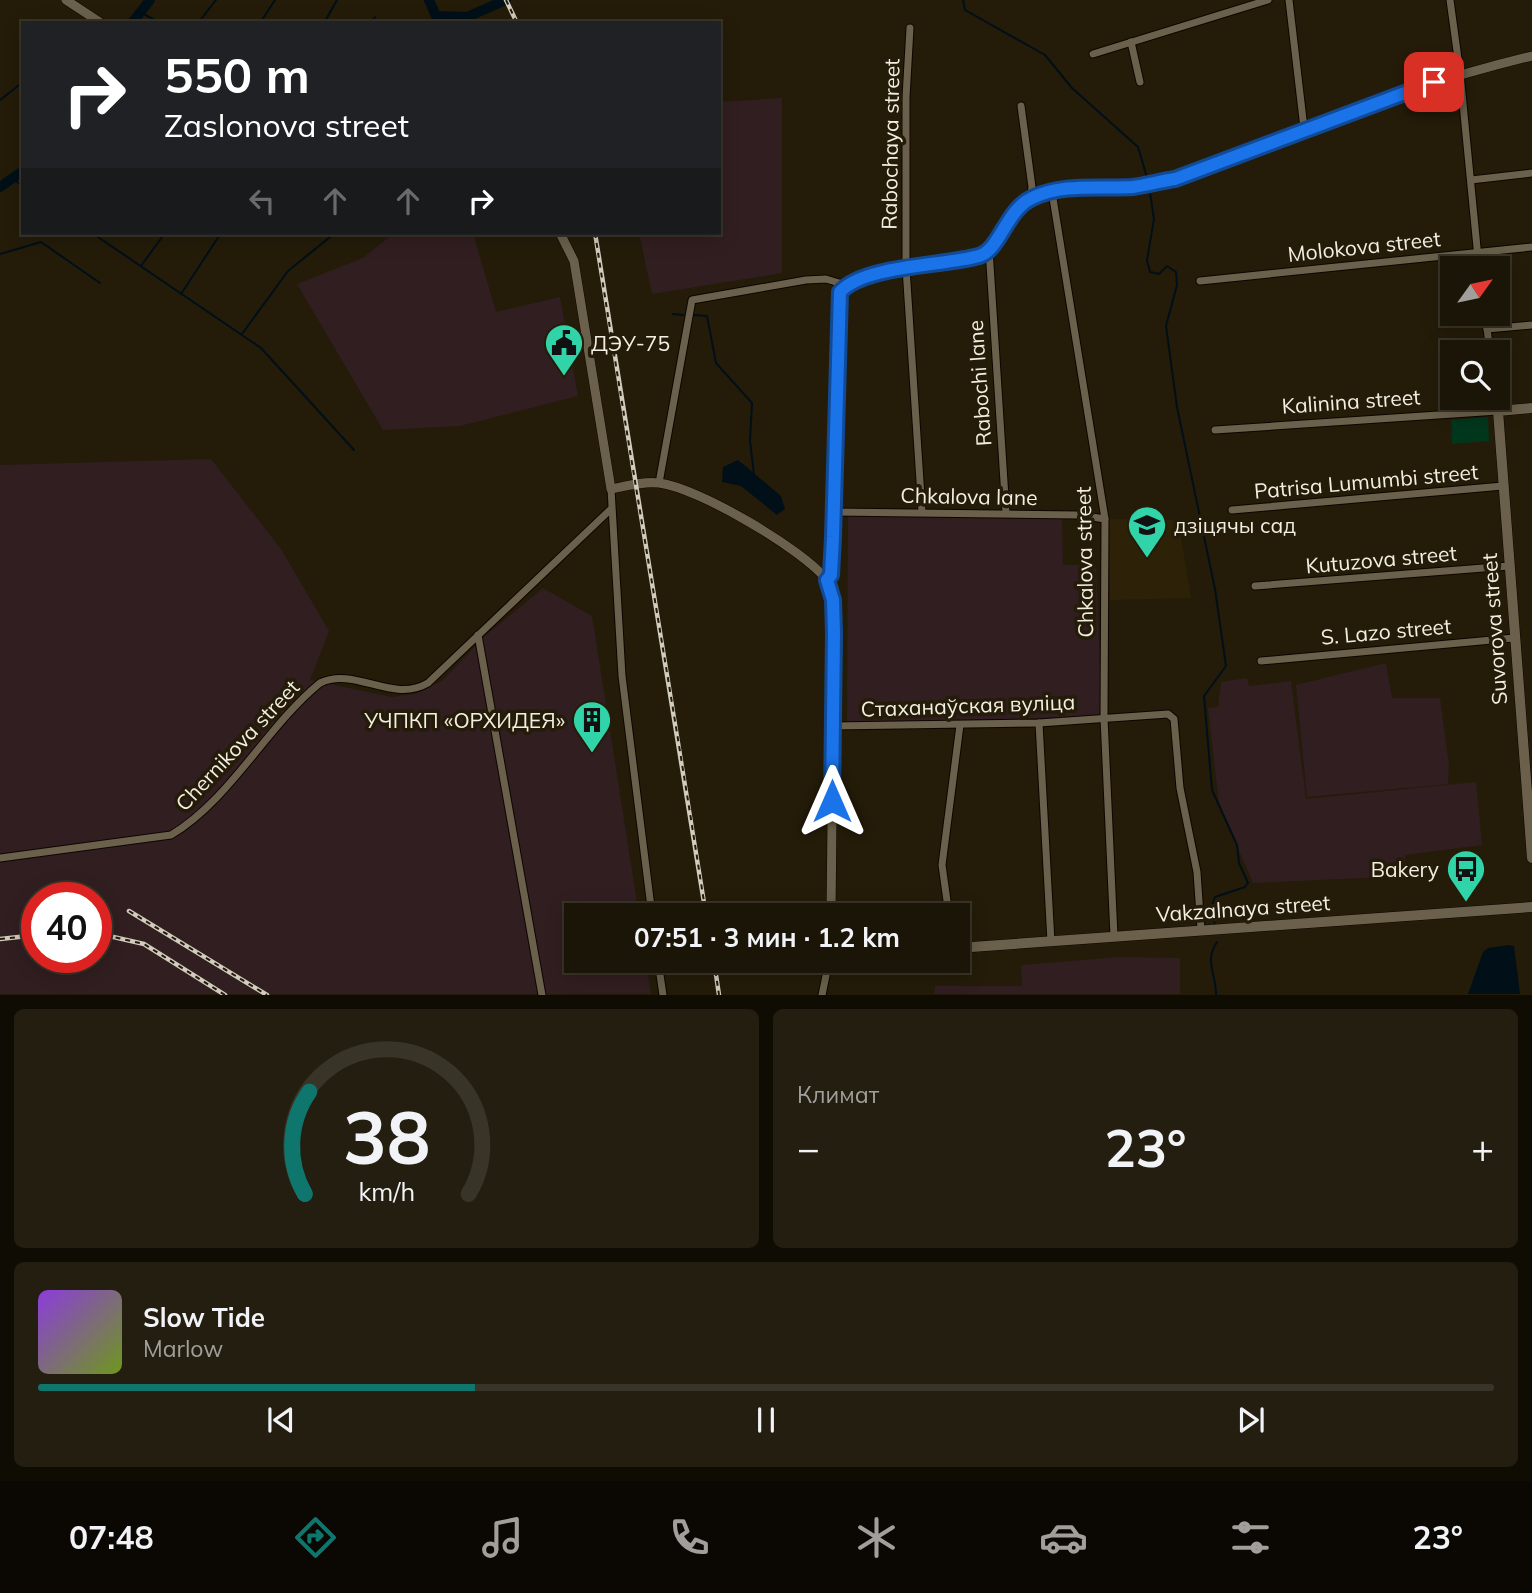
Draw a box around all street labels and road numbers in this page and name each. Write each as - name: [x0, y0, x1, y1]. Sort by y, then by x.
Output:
- street label: Rabochaya street: [876, 58, 904, 230]
- street label: Molokova street: [1286, 225, 1442, 267]
- street label: Rabochi lane: [962, 319, 996, 447]
- street label: Kalinina street: [1281, 383, 1421, 419]
- street label: Patrisa Lumumbi street: [1253, 458, 1479, 504]
- street label: Chkalova lane: [900, 482, 1038, 510]
- street label: Chkalova street: [1070, 486, 1098, 638]
- street label: Kutuzova street: [1304, 539, 1458, 579]
- street label: Suvorova street: [1476, 552, 1512, 706]
- street label: S. Lazo street: [1320, 612, 1452, 650]
- street label: Chernikova street: [170, 674, 304, 816]
- street label: Стаханаўская вуліца: [860, 688, 1076, 722]
- street label: Vakzalnaya street: [1155, 889, 1331, 927]

